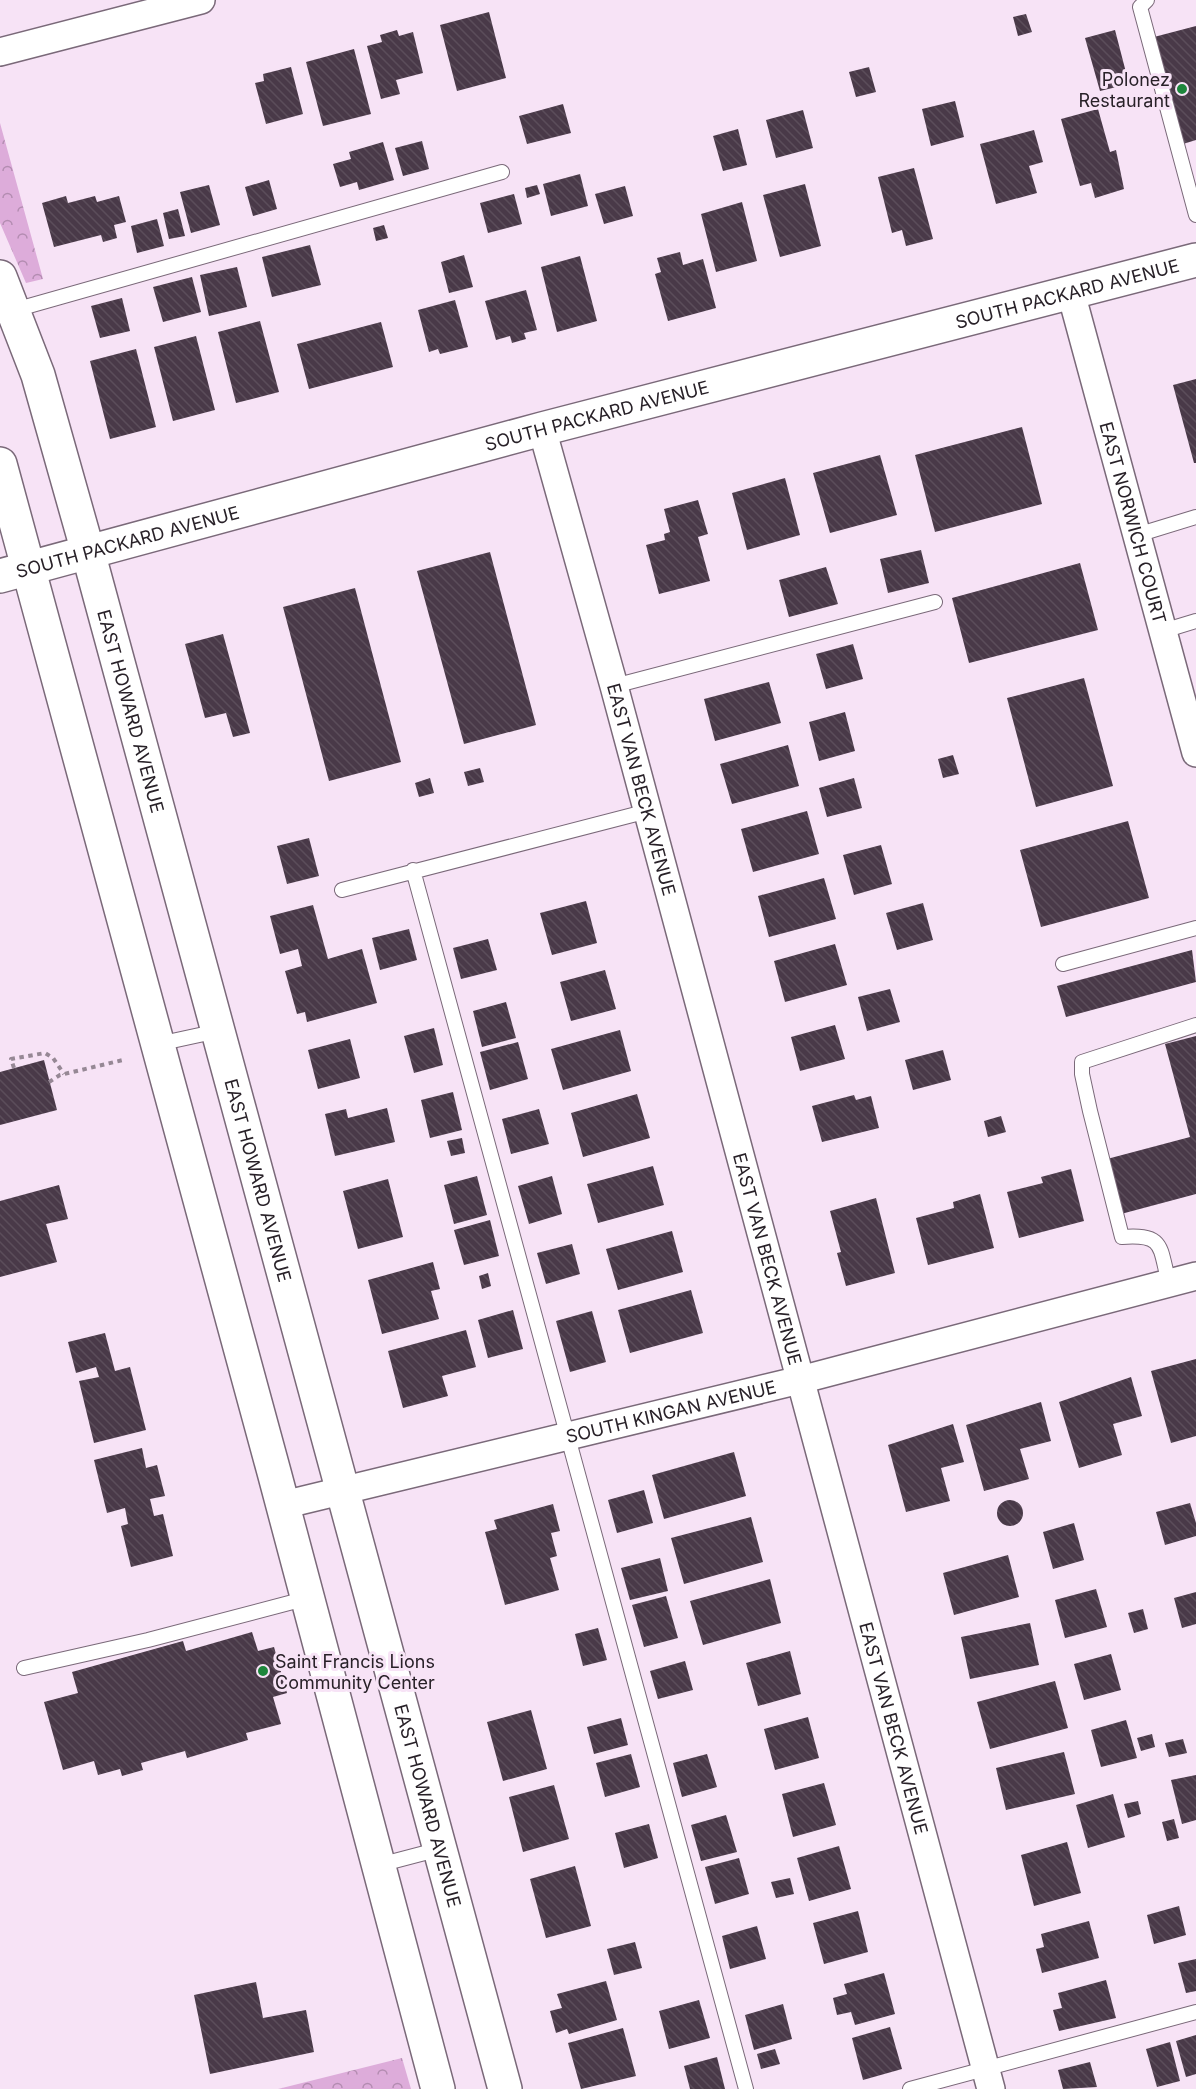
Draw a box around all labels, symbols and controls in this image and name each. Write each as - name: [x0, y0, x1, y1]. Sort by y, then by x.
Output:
- place label: Polonez Restaurant: [1079, 69, 1170, 111]
- marker: Polonez Restaurant: [1175, 82, 1189, 96]
- street label: SOUTH PACKARD AVENUE: [953, 254, 1181, 332]
- street label: SOUTH PACKARD AVENUE: [483, 376, 711, 455]
- street label: EAST NORWICH COURT: [1096, 419, 1171, 626]
- street label: SOUTH PACKARD AVENUE: [13, 501, 241, 582]
- street label: EAST HOWARD AVENUE: [94, 607, 169, 815]
- street label: EAST VAN BECK AVENUE: [603, 681, 680, 898]
- street label: EAST HOWARD AVENUE: [221, 1076, 296, 1284]
- street label: EAST VAN BECK AVENUE: [729, 1150, 806, 1367]
- street label: SOUTH KINGAN AVENUE: [564, 1376, 778, 1447]
- street label: EAST VAN BECK AVENUE: [855, 1620, 933, 1837]
- place label: Saint Francis Lions Community Center: [275, 1651, 435, 1693]
- marker: Saint Francis Lions Community Center: [256, 1664, 270, 1678]
- street label: EAST HOWARD AVENUE: [391, 1702, 466, 1910]

